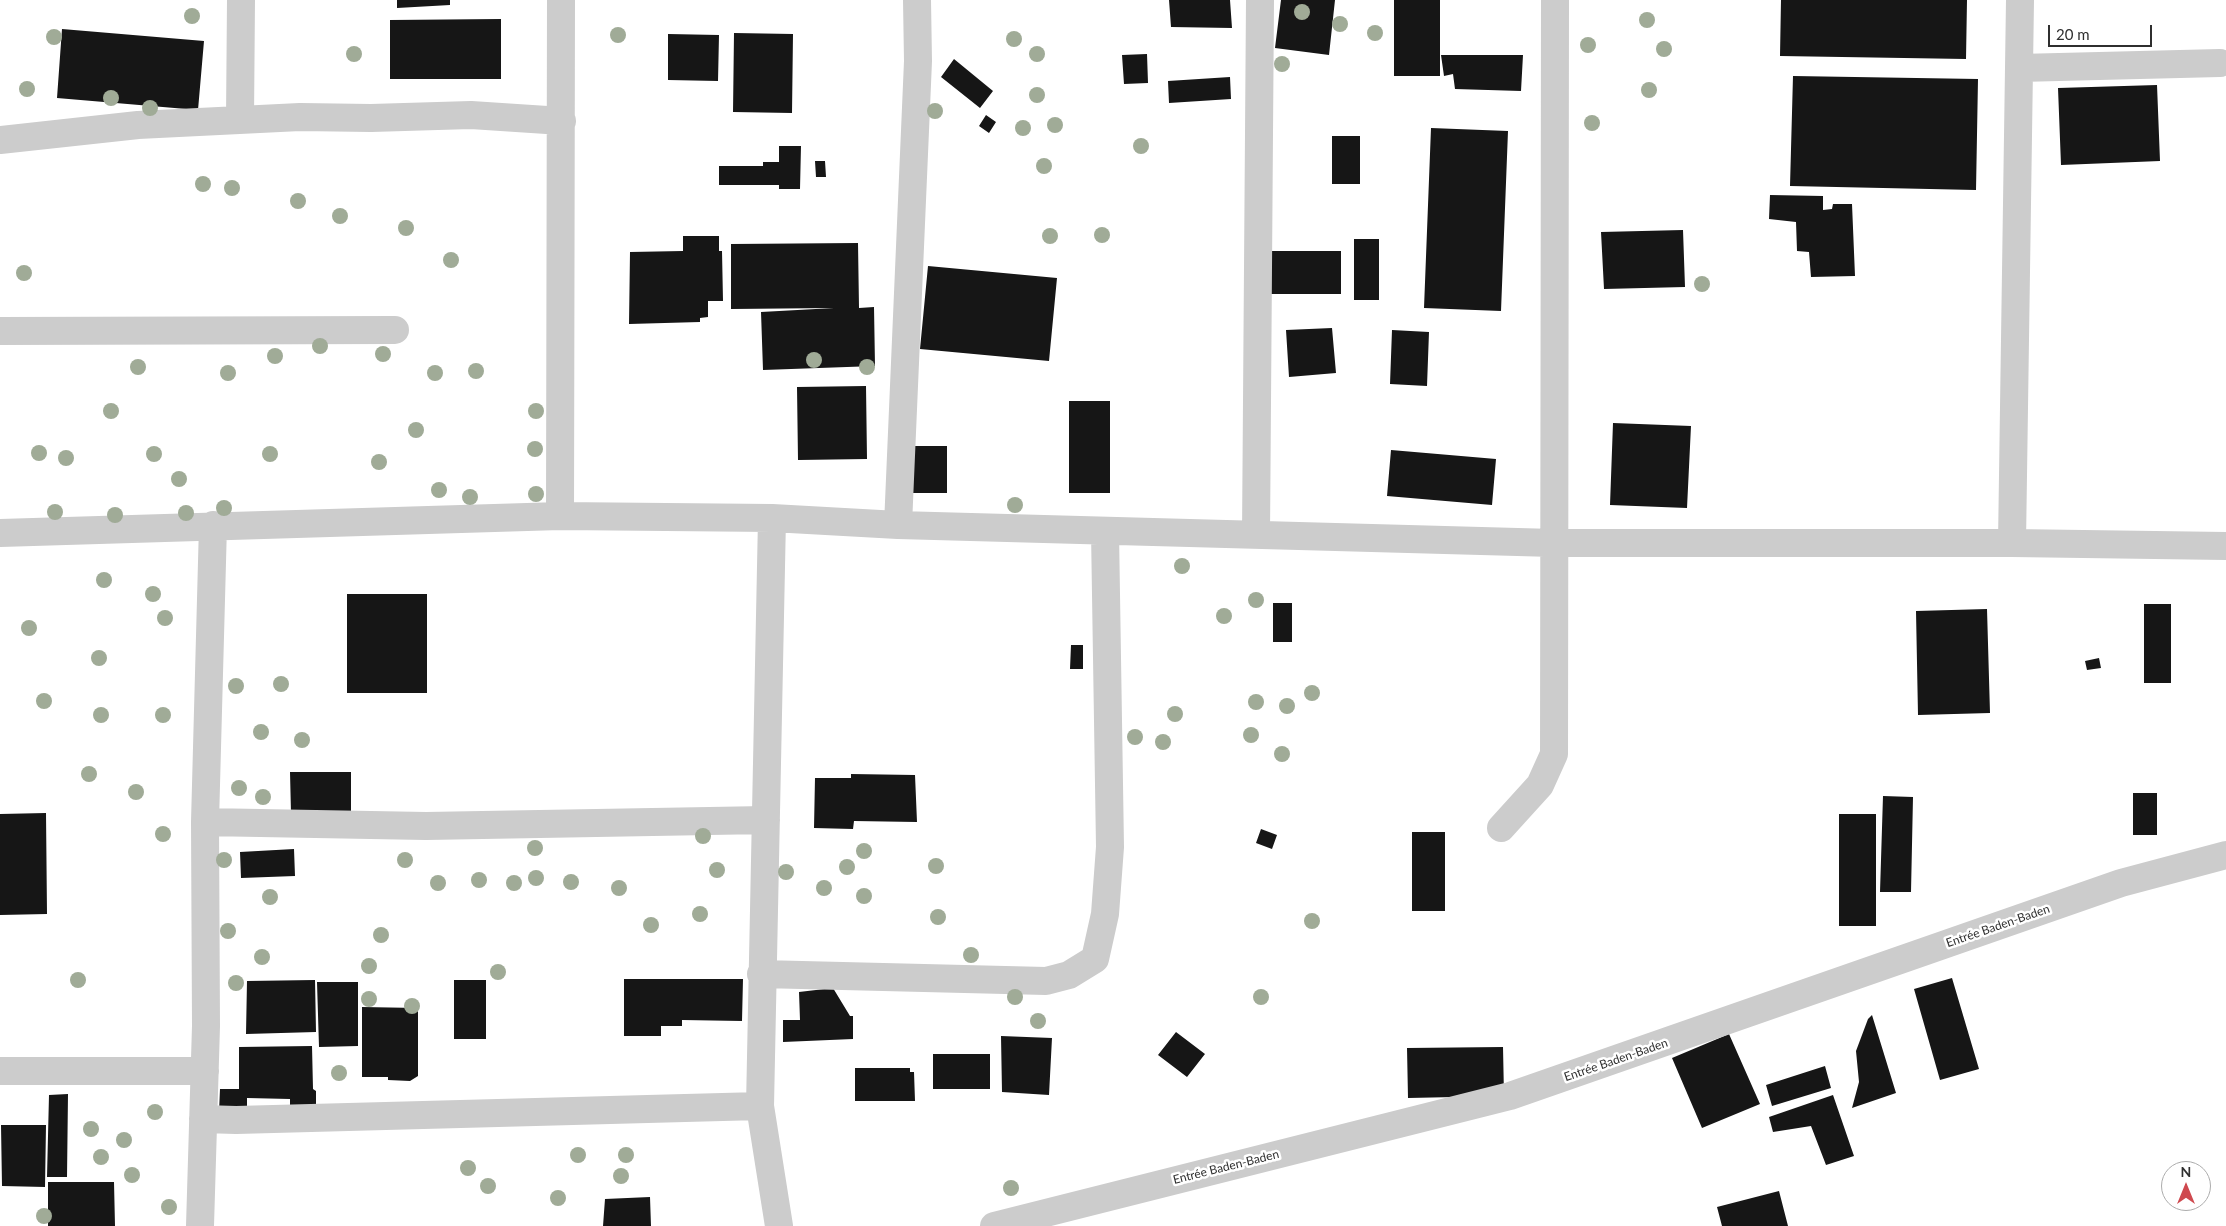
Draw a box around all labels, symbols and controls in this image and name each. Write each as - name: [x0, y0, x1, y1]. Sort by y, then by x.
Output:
- scale bar: [2051, 15, 2155, 47]
- text: 20 m: [2056, 25, 2090, 43]
- street label: Entrée Baden-Baden: [1944, 901, 2052, 951]
- street label: Entrée Baden-Baden: [1562, 1035, 1670, 1085]
- street label: Entrée Baden-Baden: [1171, 1147, 1281, 1187]
- north arrow: [2161, 1161, 2211, 1211]
- text: N: [2181, 1163, 2191, 1180]

